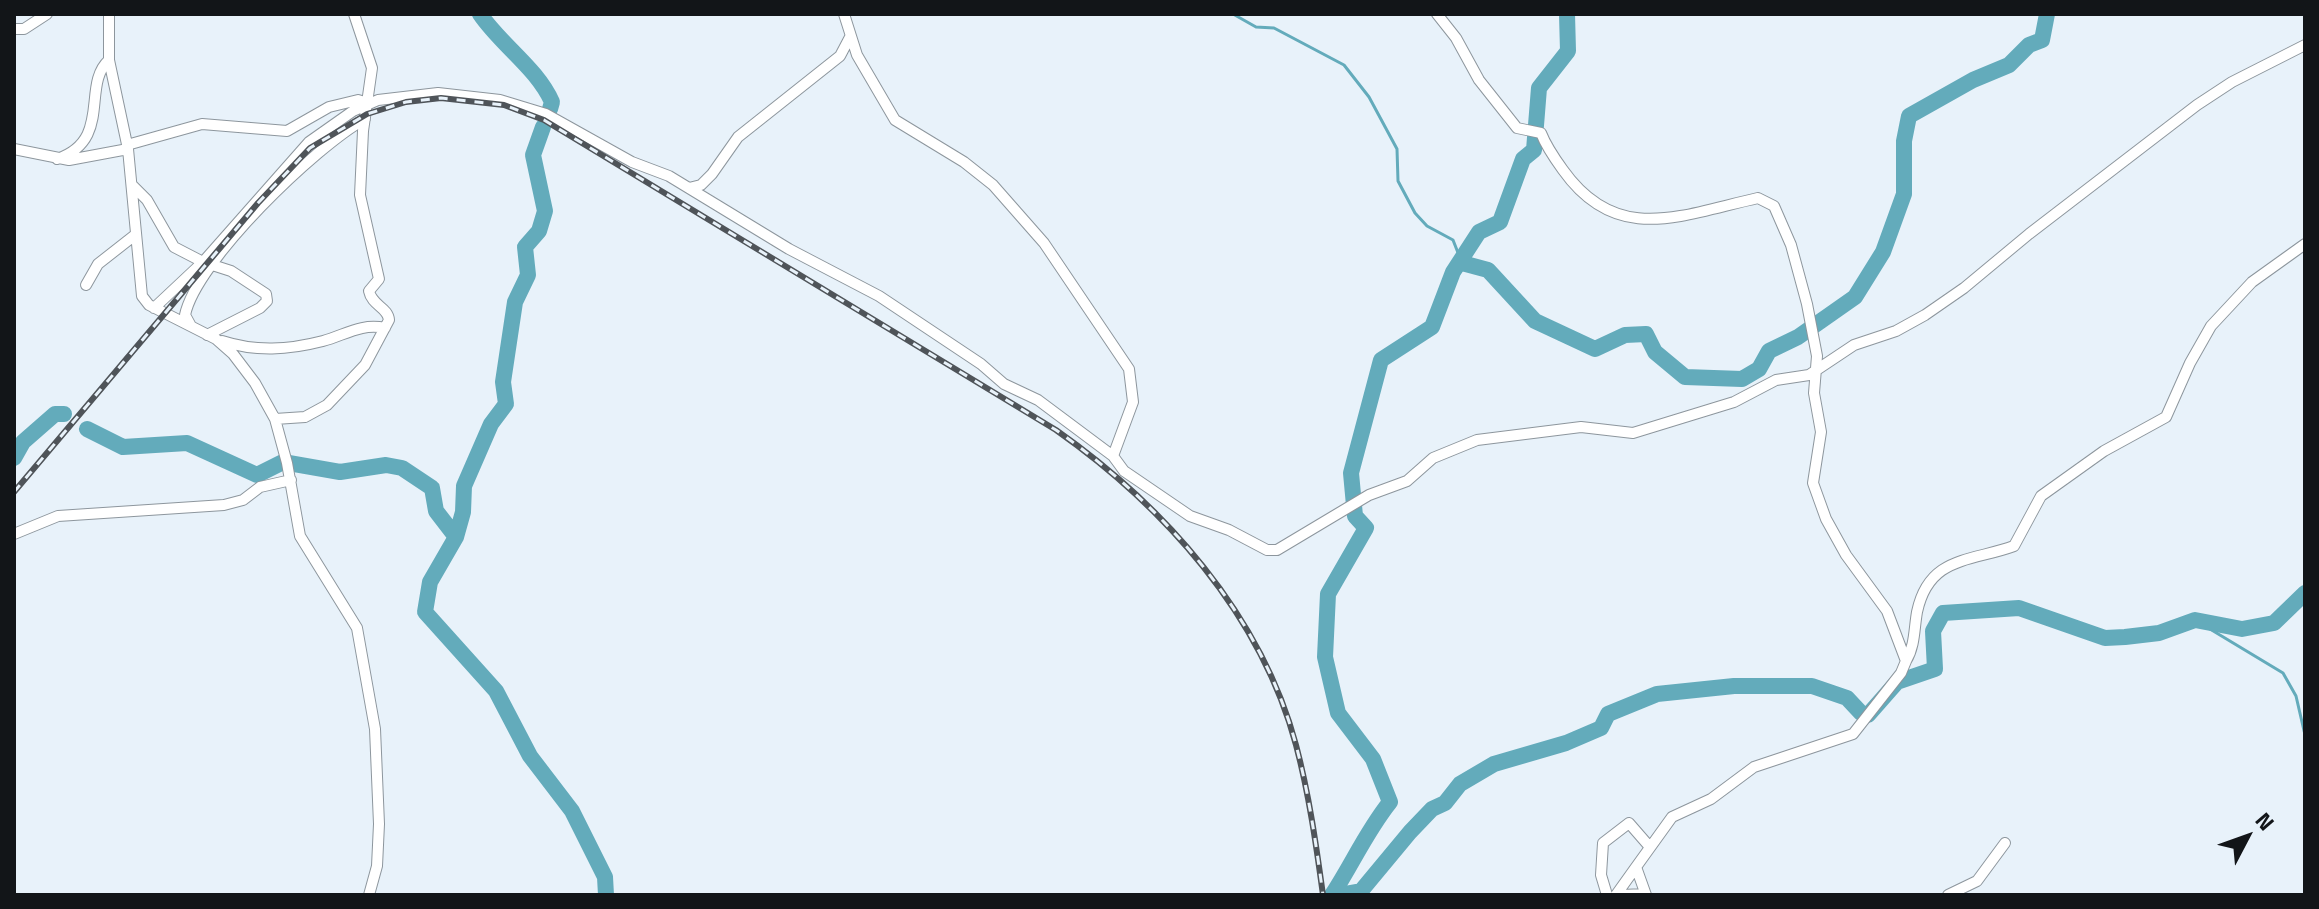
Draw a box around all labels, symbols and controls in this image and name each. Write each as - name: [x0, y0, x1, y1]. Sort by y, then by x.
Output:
- north arrow: [2207, 797, 2287, 877]
- text: N: [2247, 804, 2283, 838]

